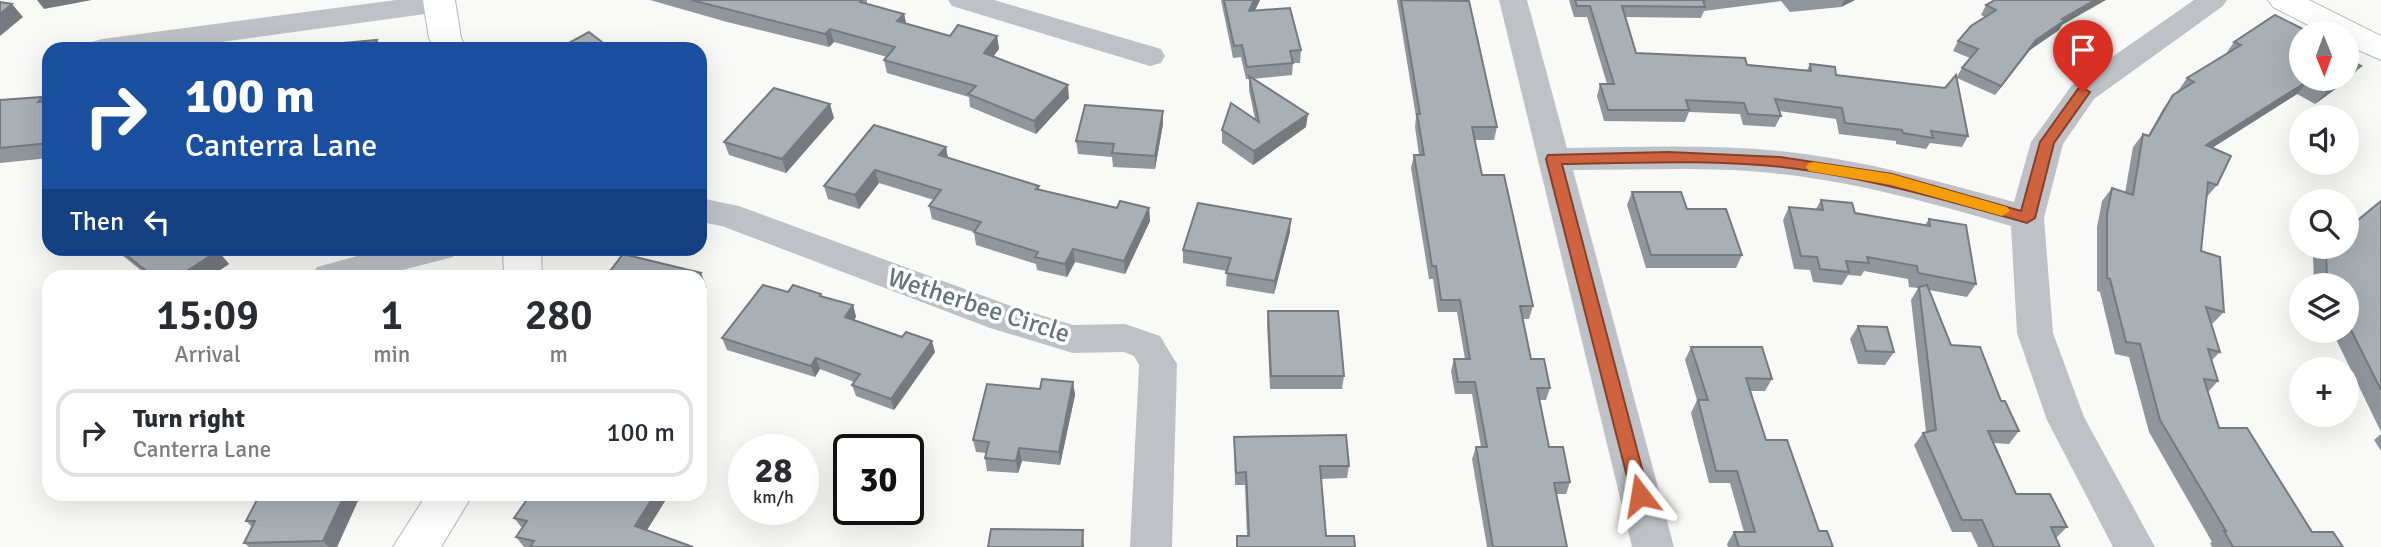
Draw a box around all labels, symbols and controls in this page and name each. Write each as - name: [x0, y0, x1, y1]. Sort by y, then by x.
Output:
- pin: [2053, 20, 2113, 92]
- north arrow: [2289, 21, 2359, 91]
- map controls: [2289, 21, 2359, 427]
- icon: arrive: [2064, 31, 2102, 69]
- text: 100 m: [185, 66, 315, 126]
- icon: right: [70, 70, 161, 161]
- button: sound: [2289, 105, 2359, 175]
- text: Canterra Lane: [185, 126, 377, 165]
- button: search: [2289, 189, 2359, 259]
- icon: left: [138, 203, 176, 241]
- text: Then: [70, 206, 124, 238]
- street label: Wetherbee Circle: [883, 261, 1074, 351]
- button: layers: [2289, 273, 2359, 343]
- text: 15:09: [156, 290, 259, 341]
- text: 1: [380, 290, 403, 341]
- text: 280: [525, 290, 593, 341]
- text: Arrival: [174, 340, 241, 369]
- text: min: [373, 340, 410, 369]
- text: m: [549, 340, 568, 369]
- button: +: [2289, 357, 2359, 427]
- text: Turn right: [133, 403, 245, 435]
- icon: right: [74, 414, 112, 452]
- text: 100 m: [606, 417, 675, 449]
- speed limit sign: 30: [833, 434, 924, 525]
- text: Canterra Lane: [133, 435, 271, 464]
- text: 28: [755, 449, 792, 492]
- position arrow: [1603, 458, 1677, 532]
- text: km/h: [753, 486, 794, 508]

